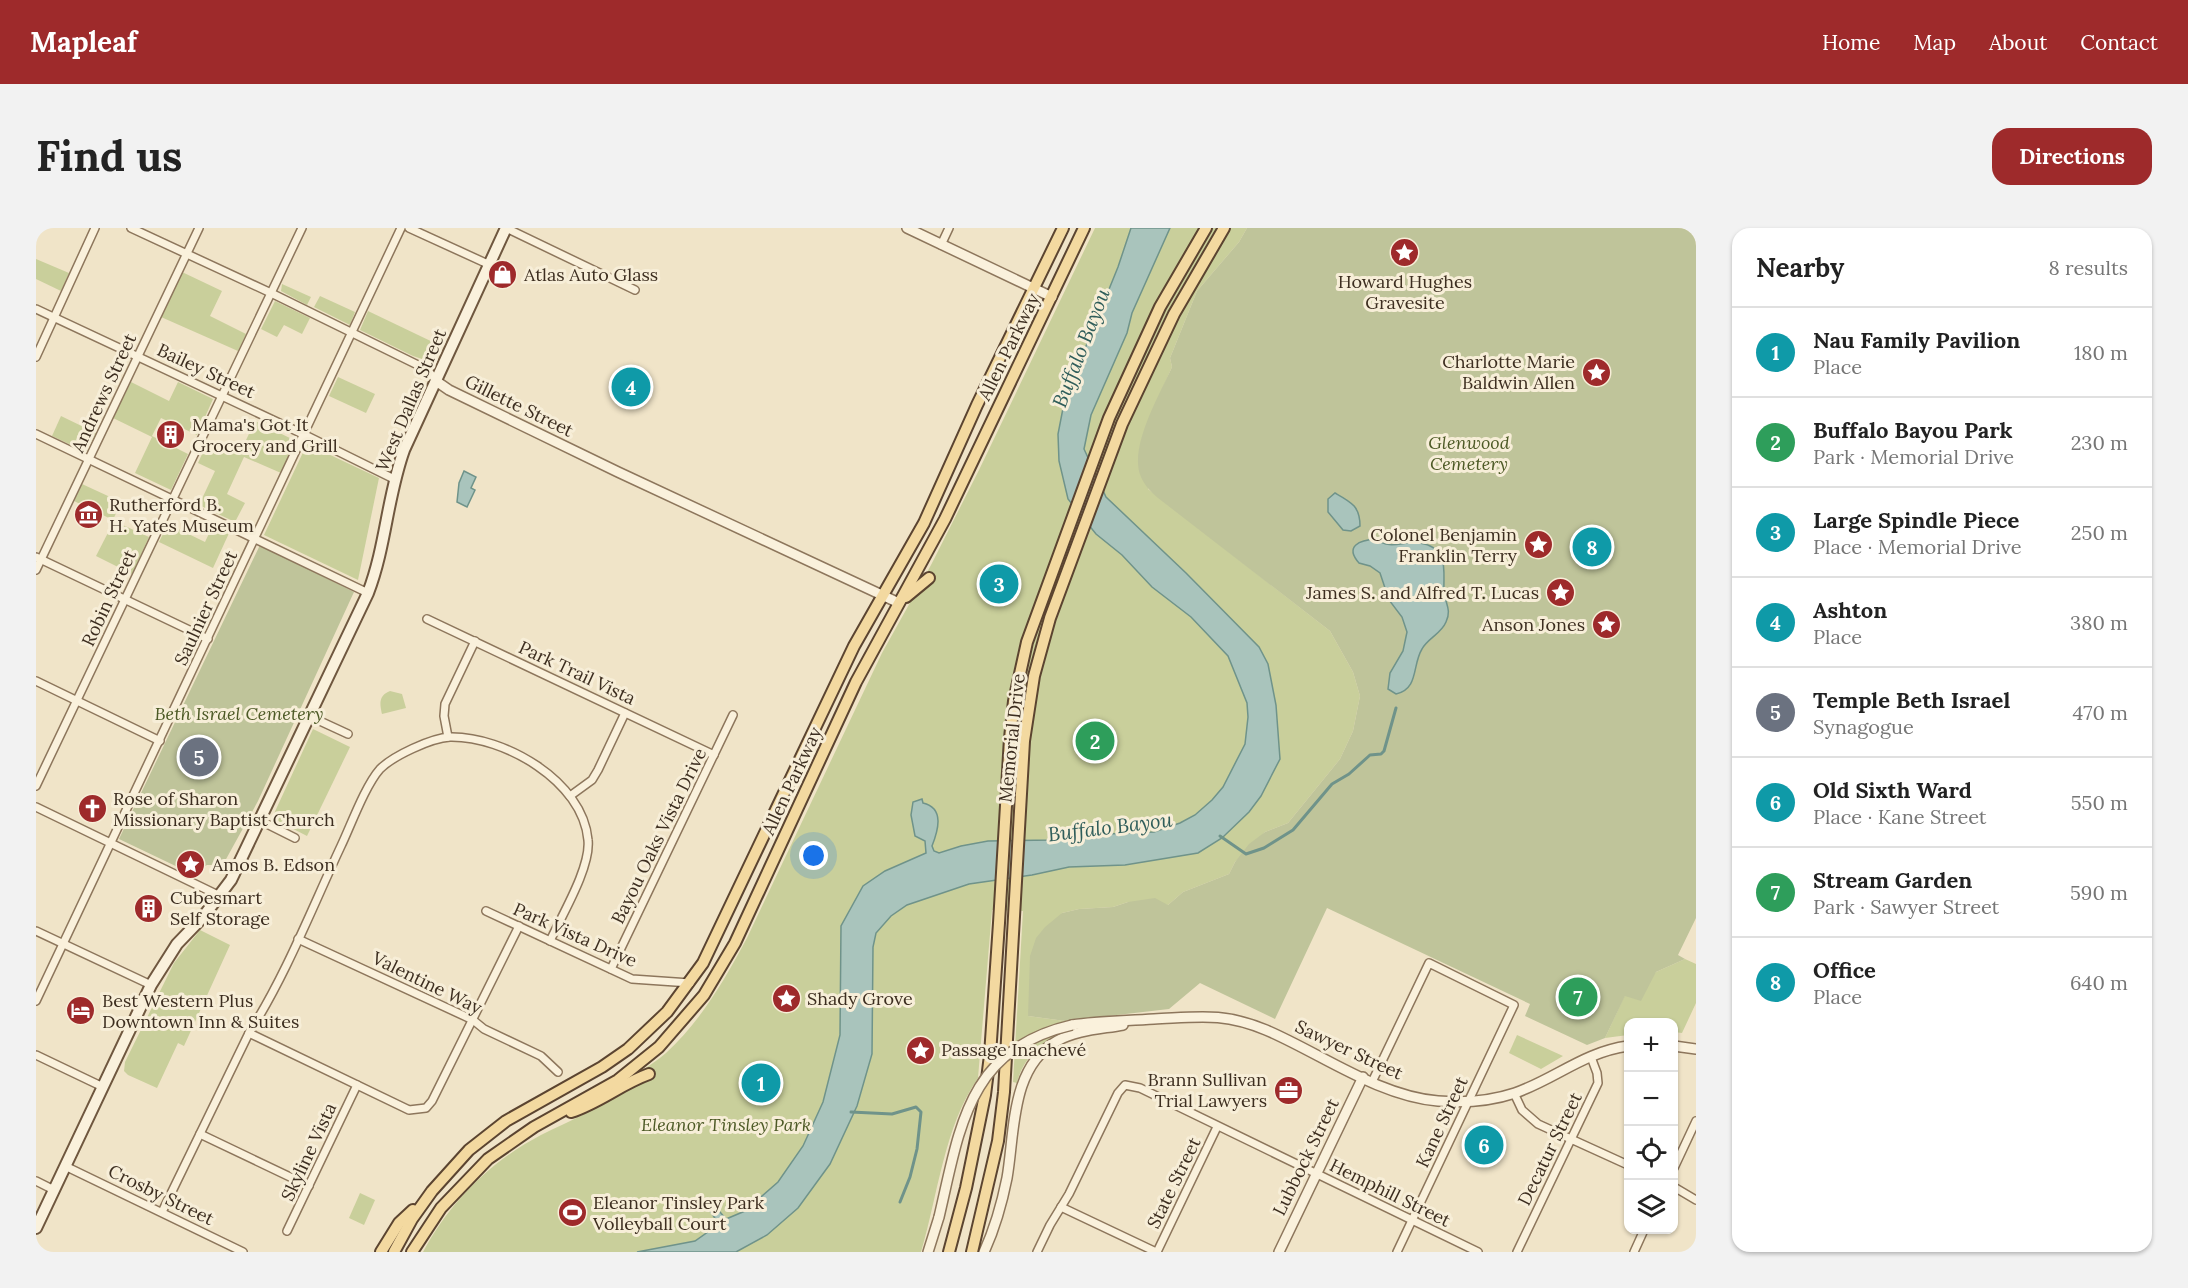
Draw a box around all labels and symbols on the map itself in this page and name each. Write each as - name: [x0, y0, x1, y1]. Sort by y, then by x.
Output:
- place icon: Howard Hughes Gravesite: [1389, 237, 1421, 269]
- shop icon: Atlas Auto Glass: [487, 259, 519, 291]
- place label: Atlas Auto Glass: [523, 263, 658, 286]
- place label: Howard Hughes Gravesite: [1338, 270, 1472, 314]
- water label: Buffalo Bayou: [1046, 285, 1115, 411]
- street label: Allen Parkway: [972, 289, 1045, 405]
- street label: West Dallas Street: [370, 325, 451, 475]
- street label: Andrews Street: [65, 330, 141, 457]
- street label: Bailey Street: [154, 338, 259, 403]
- place label: Charlotte Marie Baldwin Allen: [1442, 350, 1575, 394]
- place icon: Charlotte Marie Baldwin Allen: [1580, 356, 1612, 388]
- pin: 4: [612, 364, 650, 410]
- street label: Gillette Street: [461, 369, 577, 442]
- place label: Mama's Got It Grocery and Grill: [192, 413, 338, 457]
- building icon: Mama's Got It Grocery and Grill: [155, 419, 187, 451]
- park label: Glenwood Cemetery: [1428, 431, 1510, 475]
- place label: Rutherford B. H. Yates Museum: [109, 493, 254, 537]
- museum icon: Rutherford B. H. Yates Museum: [72, 499, 104, 531]
- place label: Colonel Benjamin Franklin Terry: [1370, 523, 1517, 567]
- pin: 8: [1572, 524, 1612, 570]
- place icon: Colonel Benjamin Franklin Terry: [1522, 529, 1554, 561]
- street label: Robin Street: [76, 546, 141, 650]
- street label: Saulnier Street: [169, 547, 242, 669]
- pin: 3: [980, 562, 1018, 606]
- place icon: James S. and Alfred T. Lucas: [1544, 577, 1576, 609]
- place label: James S. and Alfred T. Lucas: [1305, 581, 1539, 604]
- place icon: Anson Jones: [1590, 609, 1622, 641]
- place label: Anson Jones: [1481, 613, 1585, 636]
- street label: Park Trail Vista: [515, 635, 639, 710]
- street label: Memorial Drive: [993, 672, 1030, 804]
- park label: Beth Israel Cemetery: [154, 702, 324, 725]
- pin: 2: [1076, 718, 1114, 764]
- street label: Allen Parkway: [756, 723, 827, 839]
- pin: 5: [180, 734, 218, 780]
- street label: Bayou Oaks Vista Drive: [606, 744, 711, 927]
- place label: Rose of Sharon Missionary Baptist Church: [113, 787, 335, 831]
- church icon: Rose of Sharon Missionary Baptist Church: [76, 793, 108, 825]
- water label: Buffalo Bayou: [1046, 806, 1174, 847]
- your location: [799, 841, 828, 870]
- place icon: Amos B. Edson: [175, 849, 207, 881]
- place label: Amos B. Edson: [211, 853, 335, 876]
- place label: Cubesmart Self Storage: [170, 886, 270, 930]
- building icon: Cubesmart Self Storage: [133, 892, 165, 924]
- street label: Park Vista Drive: [510, 897, 641, 972]
- street label: Valentine Way: [368, 946, 486, 1019]
- pin: 7: [1558, 974, 1598, 1020]
- place icon: Shady Grove: [770, 983, 802, 1015]
- place label: Shady Grove: [807, 987, 913, 1010]
- place label: Best Western Plus Downtown Inn & Suites: [102, 989, 299, 1033]
- hotel icon: Best Western Plus Downtown Inn & Suites: [65, 995, 97, 1027]
- street label: Sawyer Street: [1292, 1015, 1407, 1085]
- place icon: Passage Inachevé: [904, 1034, 936, 1066]
- place label: Passage Inachevé: [941, 1038, 1087, 1061]
- pin: 1: [742, 1060, 780, 1106]
- place label: Brann Sullivan Trial Lawyers: [1148, 1068, 1267, 1112]
- street label: Kane Street: [1410, 1072, 1473, 1171]
- office icon: Brann Sullivan Trial Lawyers: [1272, 1074, 1304, 1106]
- street label: Decatur Street: [1512, 1088, 1587, 1209]
- street label: Lubbock Street: [1267, 1094, 1344, 1219]
- street label: Skyline Vista: [276, 1099, 341, 1205]
- park label: Eleanor Tinsley Park: [641, 1113, 811, 1136]
- pin: 6: [1464, 1122, 1504, 1168]
- street label: State Street: [1142, 1133, 1206, 1232]
- street label: Hemphill Street: [1326, 1153, 1454, 1232]
- street label: Crosby Street: [105, 1159, 218, 1230]
- place label: Eleanor Tinsley Park Volleyball Court: [592, 1191, 765, 1235]
- sports icon: Eleanor Tinsley Park Volleyball Court: [556, 1197, 588, 1229]

